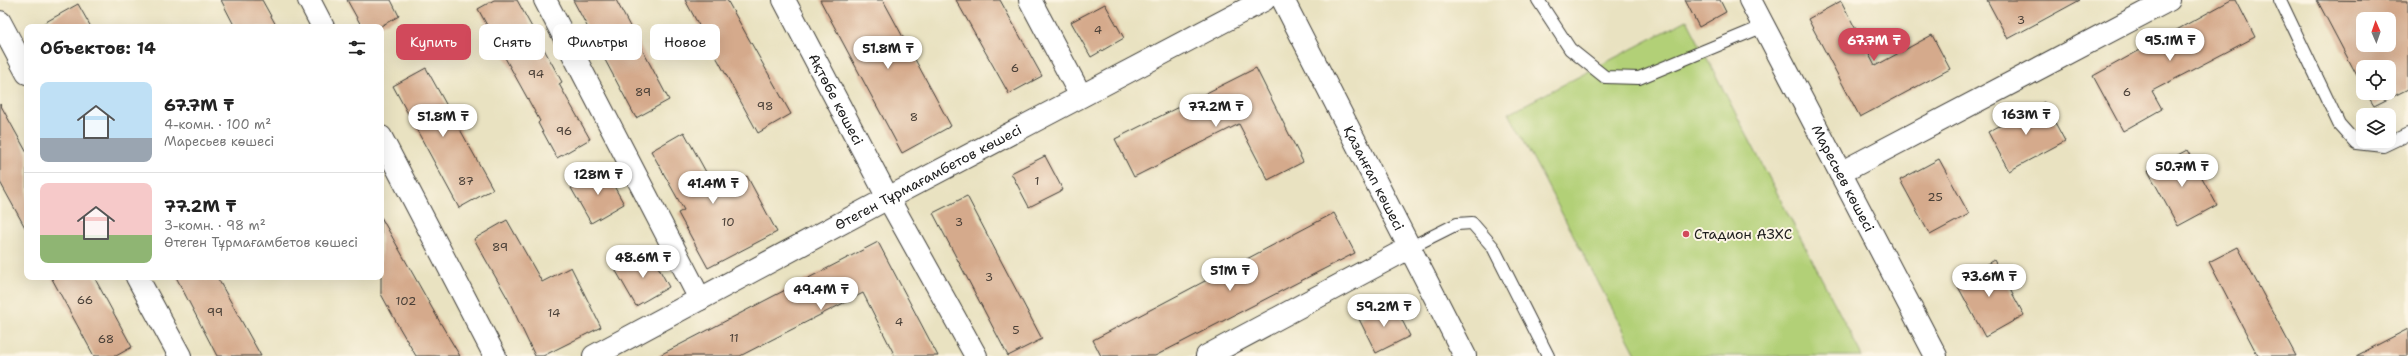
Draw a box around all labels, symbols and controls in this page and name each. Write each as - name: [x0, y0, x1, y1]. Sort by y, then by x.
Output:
- house number: 3: [2017, 12, 2025, 28]
- north arrow: [2356, 12, 2396, 52]
- map controls: [2356, 12, 2396, 148]
- house number: 4: [1094, 22, 1102, 38]
- chip: Купить: [396, 24, 471, 60]
- chip: Снять: [479, 24, 545, 60]
- chip: Фильтры: [553, 24, 642, 60]
- chip: Новое: [650, 24, 720, 60]
- pin: 67.7M ₸: [1837, 28, 1911, 62]
- pin: 95.1M ₸: [2133, 28, 2207, 62]
- text: 67.7M ₸: [1847, 32, 1901, 49]
- text: 95.1M ₸: [2144, 32, 2196, 49]
- pin: 51.8M ₸: [851, 36, 925, 70]
- text: Объектов: 14: [40, 37, 156, 59]
- icon: filters: [346, 37, 368, 59]
- text: 51.8M ₸: [862, 40, 914, 57]
- street label: Ақтөбе көшесі: [805, 50, 868, 148]
- house number: 6: [1011, 60, 1019, 76]
- button: locate: [2356, 60, 2396, 100]
- house number: 94: [528, 66, 544, 82]
- house number: 89: [635, 84, 651, 100]
- house number: 6: [2123, 84, 2131, 100]
- text: 67.7M ₸: [164, 94, 234, 116]
- pin: 77.2M ₸: [1179, 94, 1253, 128]
- icon: home: [72, 98, 120, 146]
- house number: 98: [757, 98, 773, 114]
- text: 77.2M ₸: [1188, 98, 1244, 115]
- pin: 163M ₸: [1993, 102, 2059, 136]
- pin: 51.8M ₸: [406, 104, 480, 138]
- text: 163M ₸: [2001, 106, 2051, 123]
- text: 51.8M ₸: [417, 108, 469, 125]
- button: layers: [2356, 108, 2396, 148]
- house number: 8: [910, 109, 918, 125]
- text: 4-комн. · 100 m²: [164, 116, 271, 133]
- street label: Өтеген Тұрмағамбетов көшесі: [832, 120, 1025, 234]
- street label: Маресьев көшесі: [1808, 121, 1879, 235]
- house number: 96: [556, 123, 572, 139]
- street label: Қазанғап көшесі: [1340, 123, 1408, 234]
- text: Маресьев көшесі: [164, 133, 274, 150]
- pin: 50.7M ₸: [2145, 154, 2219, 188]
- text: 50.7M ₸: [2155, 158, 2209, 175]
- pin: 128M ₸: [565, 162, 631, 196]
- text: 128M ₸: [573, 166, 623, 183]
- pin: 41.4M ₸: [676, 171, 750, 205]
- house number: 87: [458, 173, 474, 189]
- house number: 1: [1034, 173, 1040, 189]
- text: 41.4M ₸: [687, 175, 739, 192]
- house number: 25: [1927, 189, 1943, 205]
- text: 77.2M ₸: [164, 195, 236, 217]
- icon: home: [72, 199, 120, 247]
- house number: 10: [721, 214, 735, 230]
- house number: 3: [955, 214, 963, 230]
- text: 3-комн. · 98 m²: [164, 217, 266, 234]
- place label: Стадион АЗХС: [1694, 225, 1792, 243]
- marker: Стадион АЗХС: [1681, 229, 1691, 239]
- text: Өтеген Тұрмағамбетов көшесі: [164, 234, 358, 251]
- house number: 89: [492, 239, 508, 255]
- pin: 48.6M ₸: [606, 245, 680, 279]
- text: 48.6M ₸: [615, 249, 671, 266]
- pin: 51M ₸: [1202, 258, 1258, 292]
- text: 51M ₸: [1210, 262, 1250, 279]
- pin: 73.6M ₸: [1952, 264, 2026, 298]
- text: 73.6M ₸: [1961, 268, 2017, 285]
- house number: 3: [985, 269, 993, 285]
- pin: 49.4M ₸: [784, 277, 858, 311]
- text: 49.4M ₸: [793, 281, 849, 298]
- house number: 66: [77, 292, 93, 308]
- house number: 102: [396, 293, 416, 309]
- pin: 59.2M ₸: [1347, 294, 1421, 328]
- text: 59.2M ₸: [1356, 298, 1412, 315]
- house number: 99: [207, 304, 223, 320]
- house number: 14: [548, 305, 560, 321]
- house number: 4: [895, 314, 903, 330]
- house number: 5: [1012, 322, 1020, 338]
- house number: 11: [729, 330, 739, 346]
- house number: 68: [98, 331, 114, 347]

